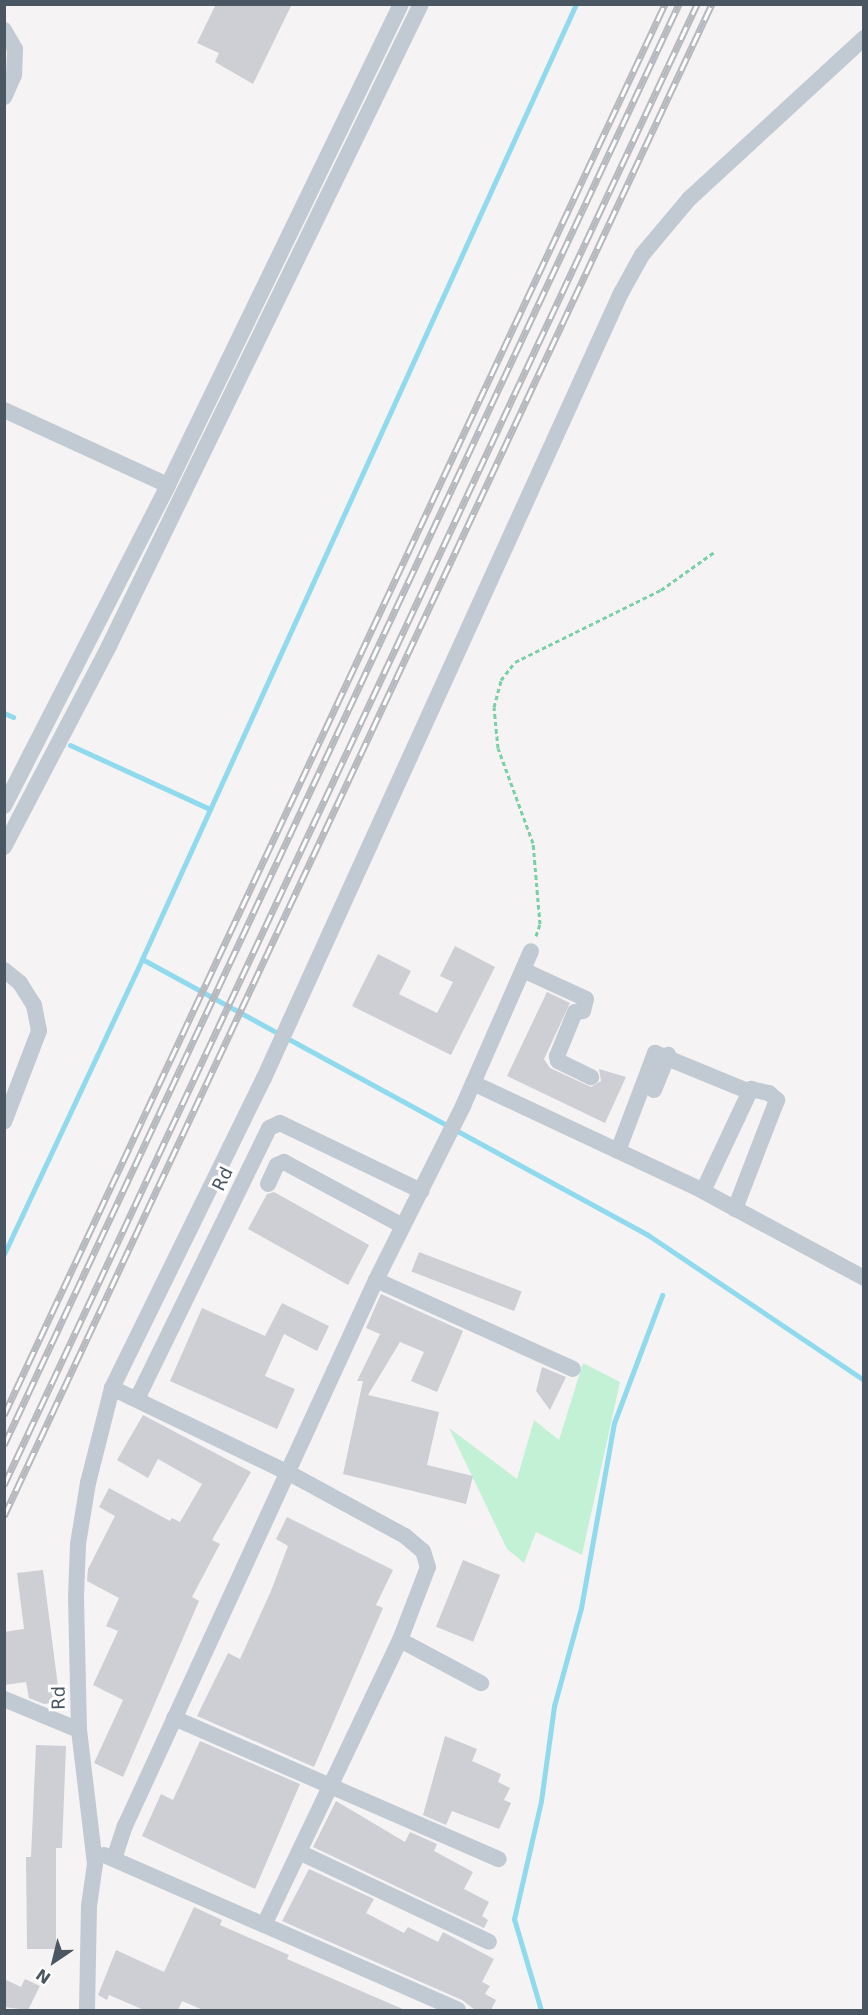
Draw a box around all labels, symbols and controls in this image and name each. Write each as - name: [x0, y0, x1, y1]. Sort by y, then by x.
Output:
- street label: Rd: [208, 1164, 238, 1194]
- street label: Rd: [48, 1686, 70, 1710]
- north arrow: [24, 1931, 84, 1991]
- text: N: [32, 1965, 54, 1988]

